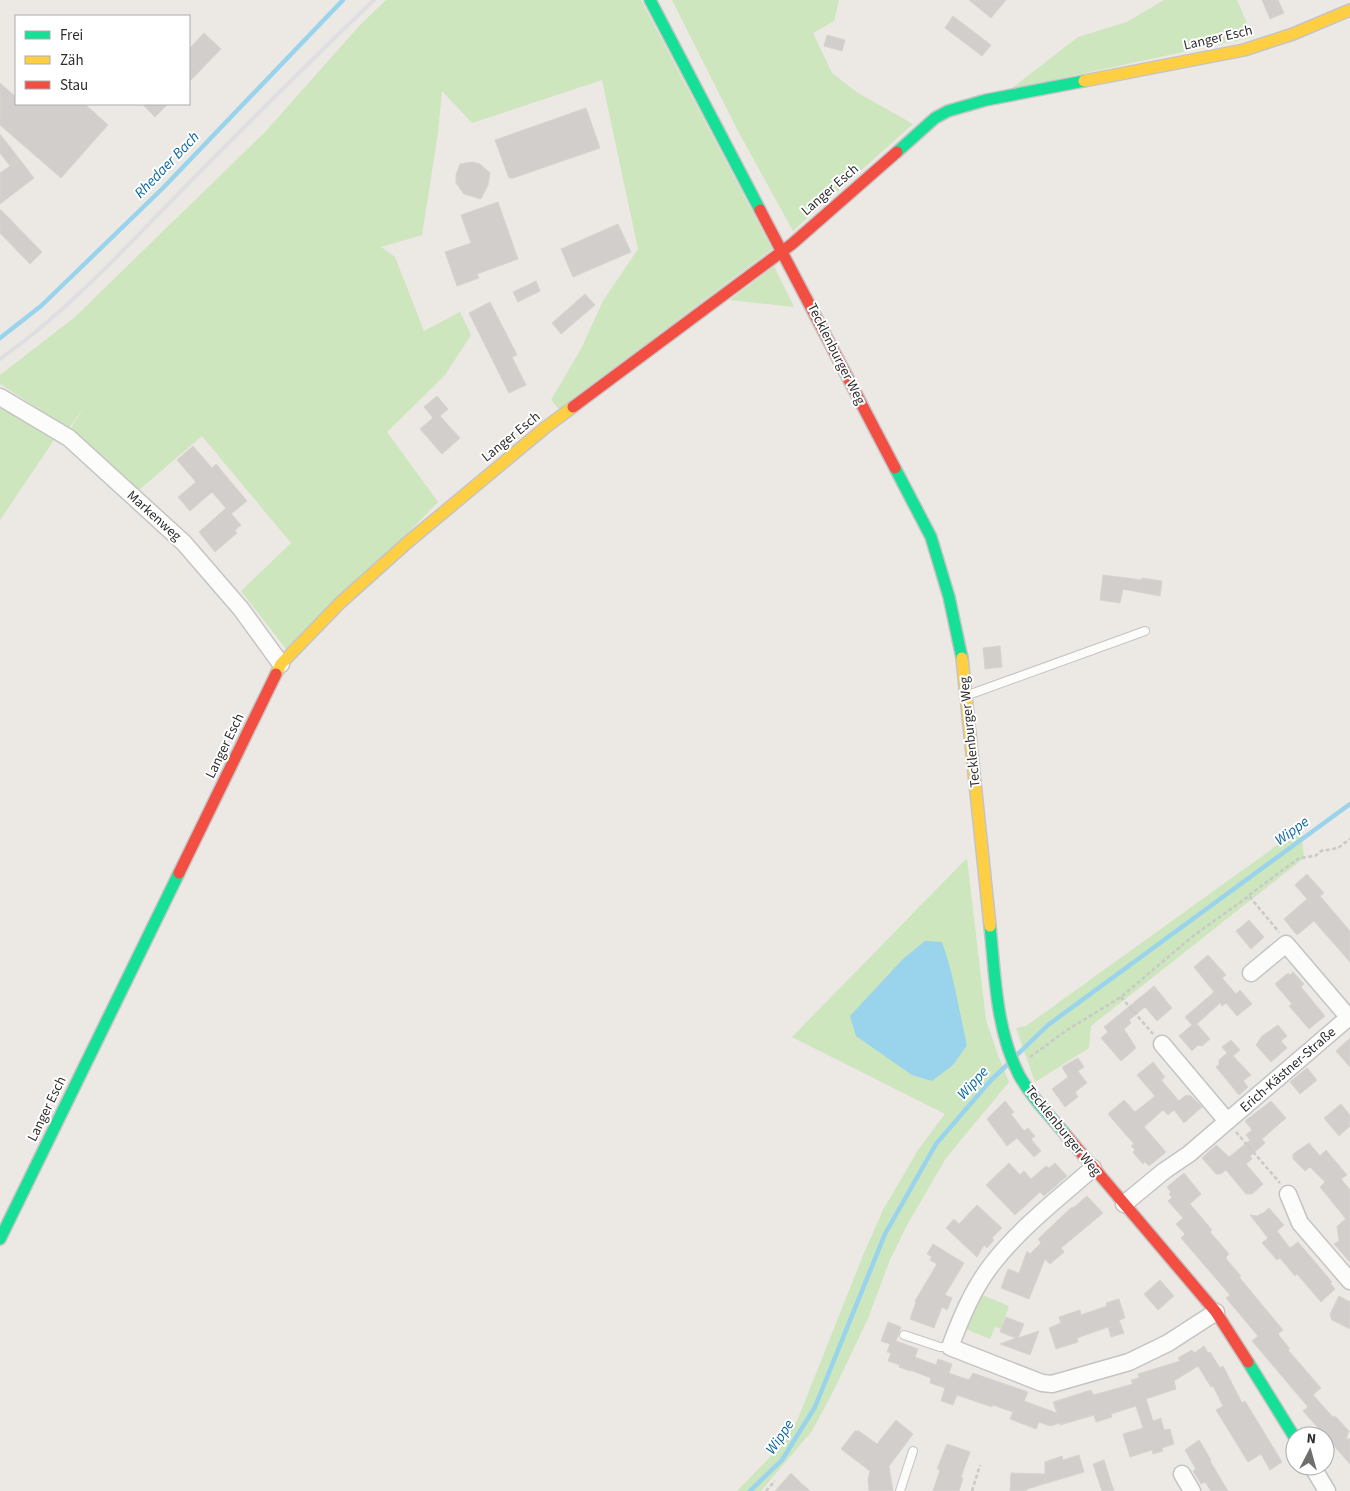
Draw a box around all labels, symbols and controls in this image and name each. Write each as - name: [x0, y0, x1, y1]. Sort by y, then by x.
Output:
- legend: [15, 15, 190, 105]
- street label: Langer Esch: [1182, 20, 1254, 56]
- text: Frei: [60, 25, 83, 46]
- text: Zäh: [60, 50, 84, 71]
- text: Stau: [60, 75, 88, 96]
- water label: Rhedaer Bach: [130, 127, 204, 203]
- street label: Langer Esch: [797, 159, 863, 221]
- street label: Tecklenburger Weg: [802, 300, 870, 408]
- street label: Langer Esch: [477, 407, 545, 467]
- street label: Markenweg: [122, 486, 186, 546]
- street label: Tecklenburger Weg: [954, 676, 986, 788]
- street label: Langer Esch: [201, 710, 249, 782]
- water label: Wippe: [1270, 811, 1314, 851]
- street label: Erich-Kästner-Straße: [1236, 1023, 1340, 1117]
- water label: Wippe: [952, 1062, 994, 1104]
- street label: Langer Esch: [23, 1073, 71, 1145]
- street label: Tecklenburger Weg: [1020, 1081, 1106, 1181]
- water label: Wippe: [761, 1415, 799, 1459]
- north arrow: [1285, 1426, 1335, 1476]
- text: N: [1306, 1429, 1317, 1449]

